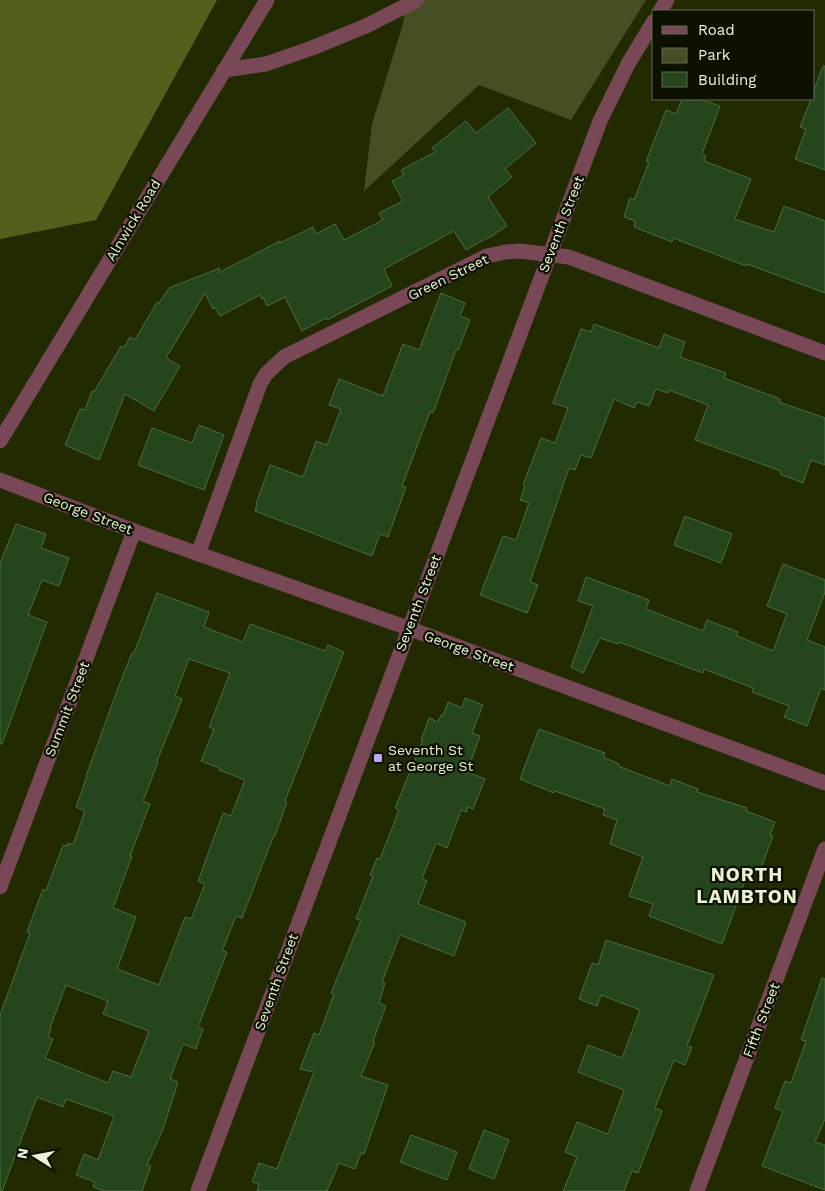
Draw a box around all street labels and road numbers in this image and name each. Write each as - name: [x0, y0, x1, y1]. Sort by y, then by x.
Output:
- street label: Seventh Street: [535, 173, 587, 275]
- street label: Alnwick Road: [102, 176, 164, 264]
- street label: Green Street: [405, 251, 491, 303]
- street label: George Street: [41, 489, 135, 537]
- street label: Seventh Street: [392, 552, 444, 654]
- street label: George Street: [422, 627, 516, 675]
- street label: Summit Street: [41, 659, 93, 759]
- street label: Seventh Street: [251, 931, 301, 1033]
- street label: Fifth Street: [739, 980, 783, 1060]

